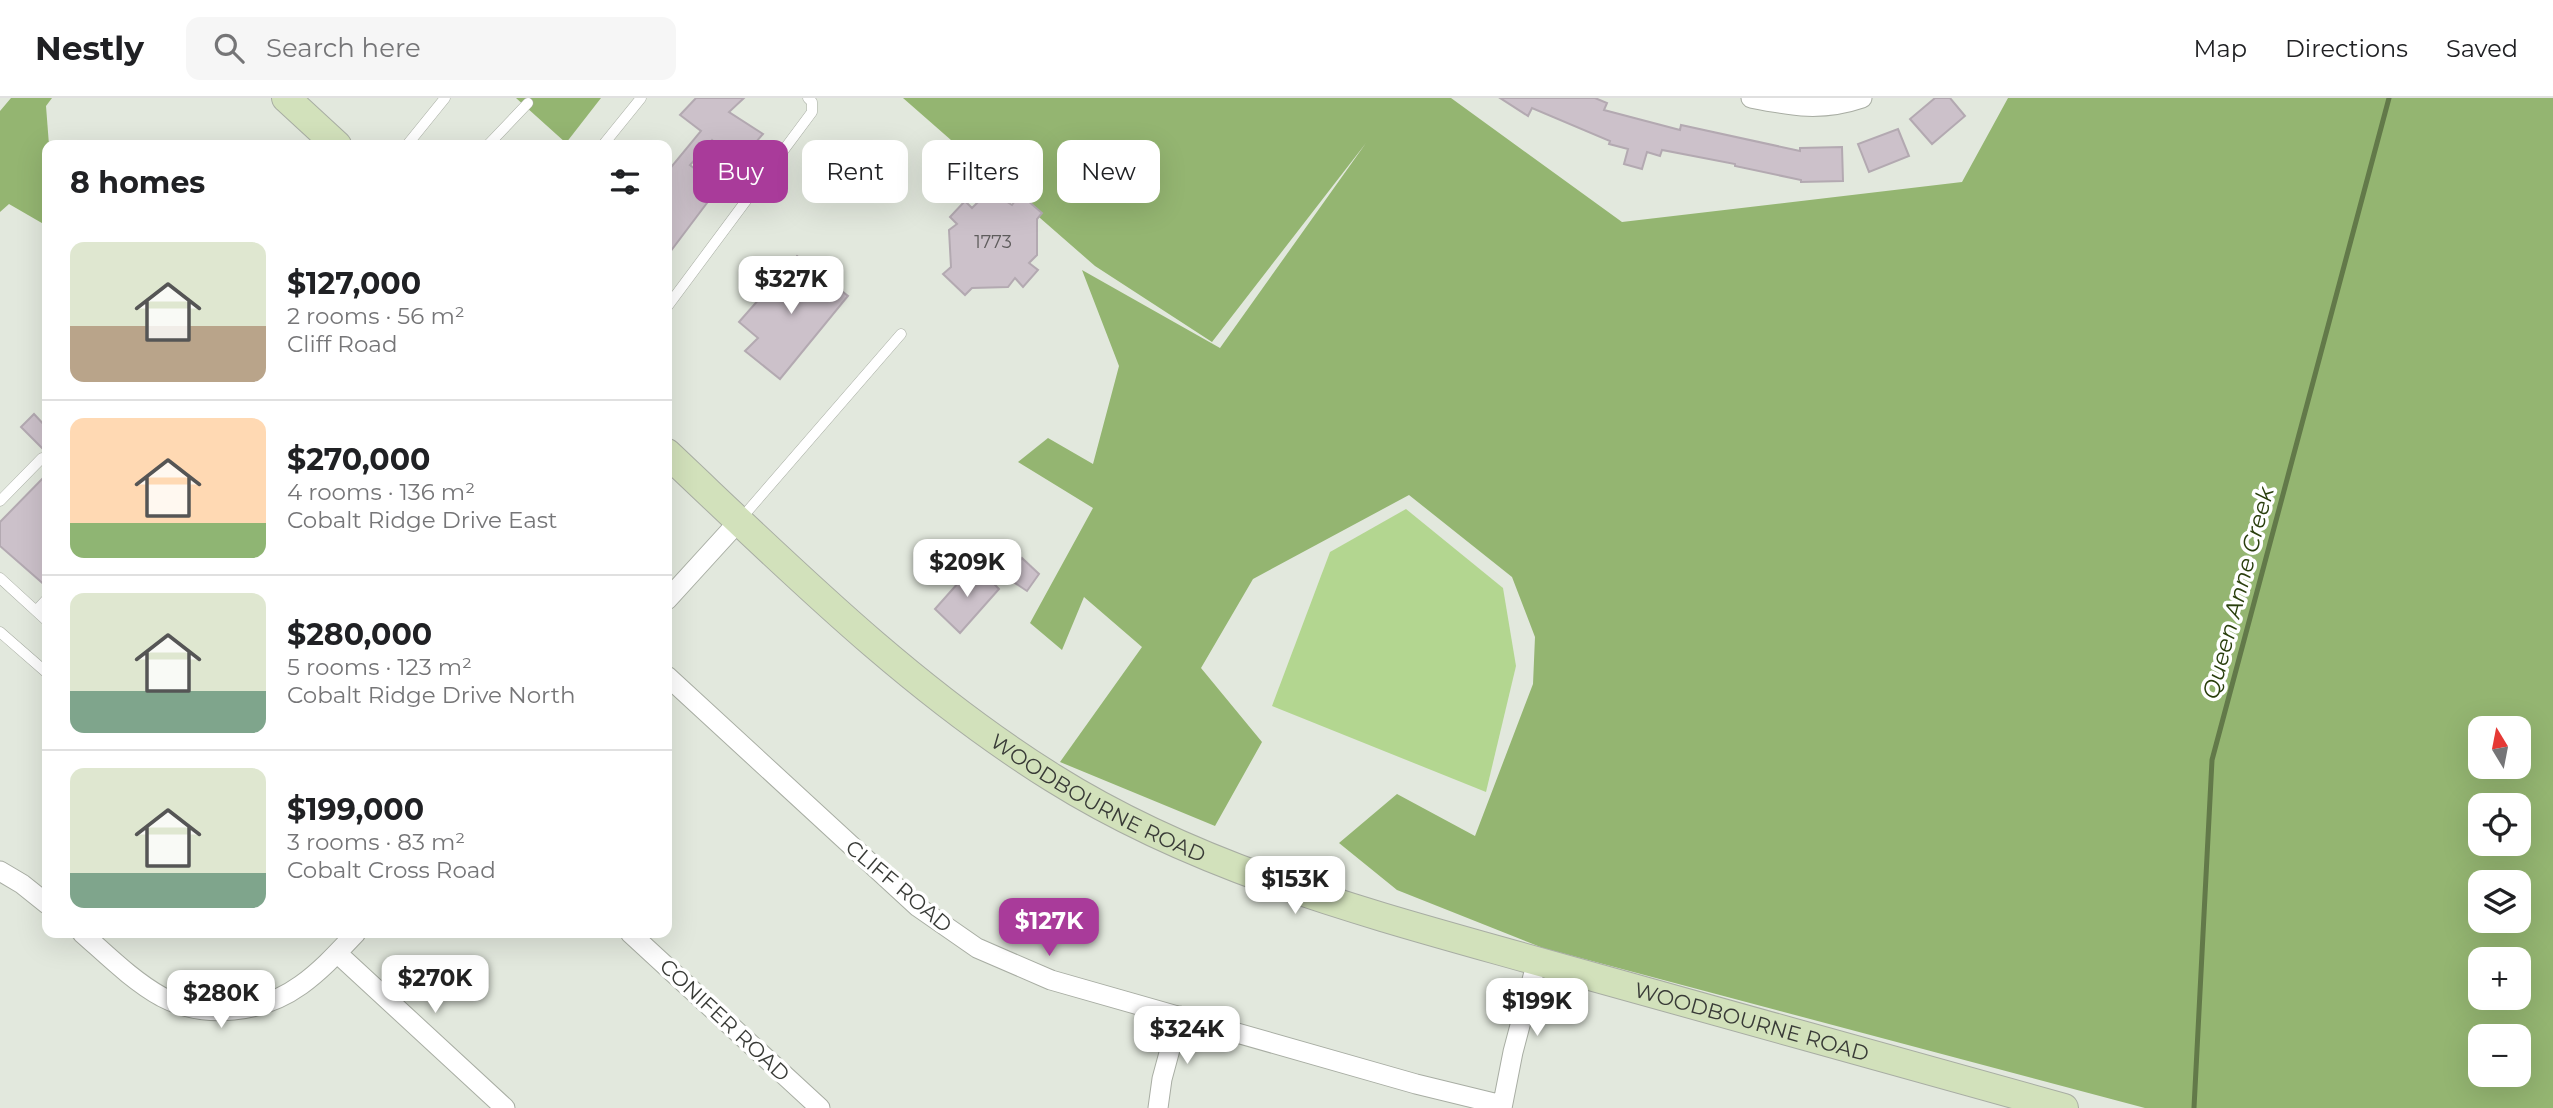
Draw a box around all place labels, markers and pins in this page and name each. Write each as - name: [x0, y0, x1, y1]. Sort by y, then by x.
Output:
- pin: $327K: [742, 256, 840, 316]
- pin: $209K: [918, 540, 1016, 599]
- pin: $153K: [1246, 856, 1344, 916]
- pin: $127K: [1000, 898, 1098, 958]
- pin: $270K: [386, 956, 484, 1015]
- pin: $280K: [172, 970, 270, 1030]
- pin: $199K: [1488, 978, 1586, 1038]
- pin: $324K: [1138, 1006, 1236, 1066]

